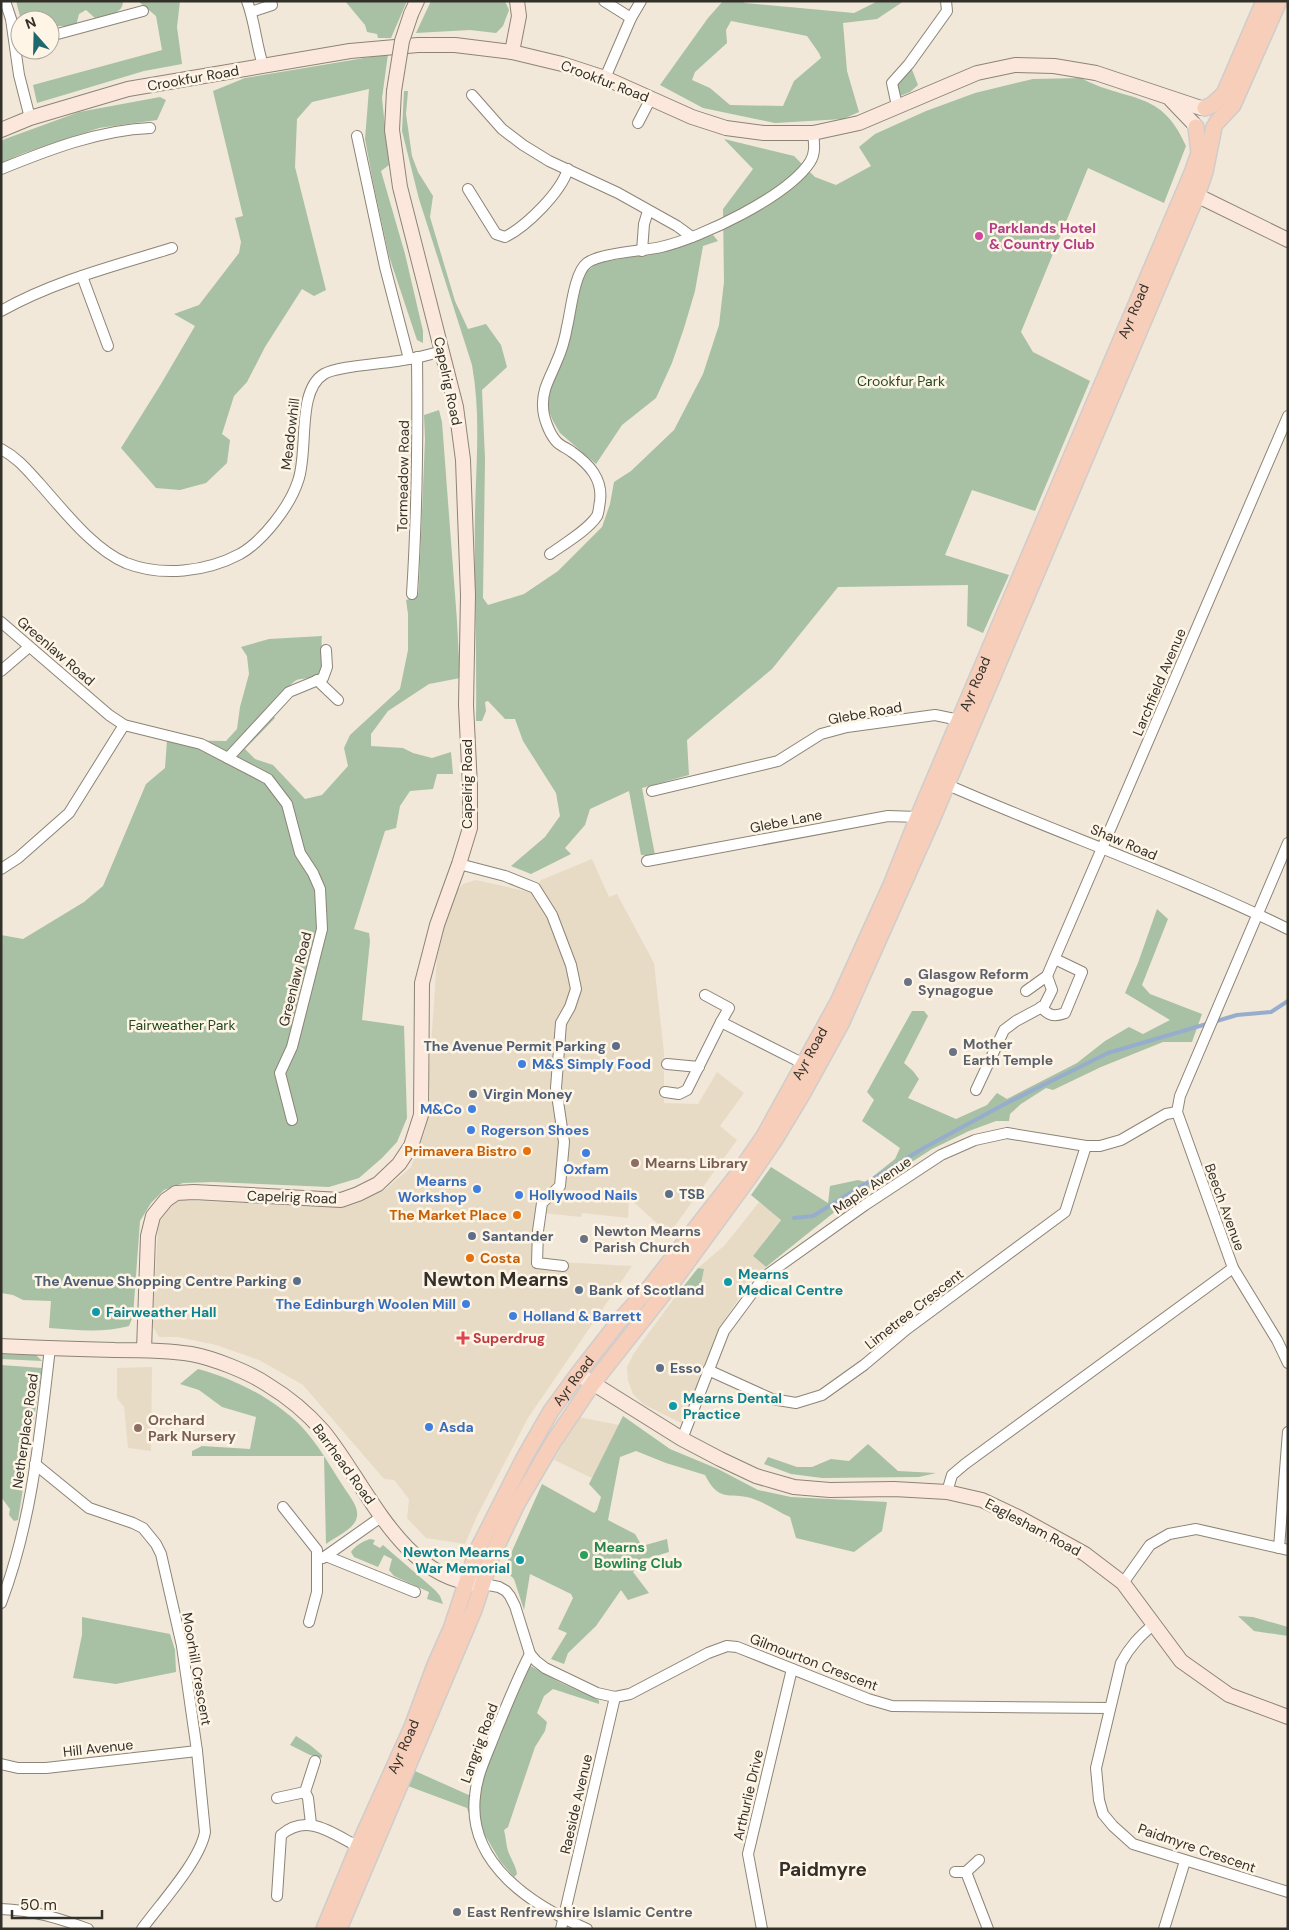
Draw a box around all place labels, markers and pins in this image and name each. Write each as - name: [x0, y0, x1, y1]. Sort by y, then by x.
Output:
- place label: Parklands Hotel & Country Club: [989, 219, 1096, 253]
- marker: Parklands Hotel & Country Club: [973, 230, 985, 242]
- place label: Glasgow Reform Synagogue: [918, 965, 1029, 999]
- marker: Glasgow Reform Synagogue: [902, 976, 914, 988]
- place label: Mother Earth Temple: [963, 1035, 1053, 1069]
- place label: The Avenue Permit Parking: [423, 1037, 606, 1055]
- marker: The Avenue Permit Parking: [610, 1040, 622, 1052]
- marker: Mother Earth Temple: [947, 1046, 959, 1058]
- place label: M&S Simply Food: [532, 1055, 651, 1073]
- marker: M&S Simply Food: [516, 1058, 528, 1070]
- place label: Virgin Money: [483, 1085, 573, 1103]
- marker: Virgin Money: [467, 1088, 479, 1100]
- place label: M&Co: [420, 1100, 462, 1118]
- marker: M&Co: [466, 1103, 478, 1115]
- place label: Rogerson Shoes: [481, 1121, 589, 1139]
- marker: Rogerson Shoes: [465, 1124, 477, 1136]
- place label: Primavera Bistro: [404, 1142, 517, 1160]
- marker: Primavera Bistro: [521, 1145, 533, 1157]
- marker: Oxfam: [580, 1147, 592, 1159]
- place label: Mearns Library: [645, 1154, 749, 1172]
- marker: Mearns Library: [629, 1157, 641, 1169]
- place label: Oxfam: [563, 1160, 609, 1178]
- place label: Mearns Workshop: [398, 1172, 467, 1206]
- marker: Mearns Workshop: [471, 1183, 483, 1195]
- place label: TSB: [679, 1185, 705, 1203]
- place label: Hollywood Nails: [529, 1186, 638, 1204]
- marker: TSB: [663, 1188, 675, 1200]
- marker: Hollywood Nails: [513, 1189, 525, 1201]
- place label: The Market Place: [389, 1206, 507, 1224]
- marker: The Market Place: [511, 1209, 523, 1221]
- place label: Newton Mearns Parish Church: [594, 1222, 701, 1256]
- place label: Santander: [482, 1227, 554, 1245]
- marker: Santander: [466, 1230, 478, 1242]
- marker: Newton Mearns Parish Church: [578, 1233, 590, 1245]
- place label: Costa: [480, 1249, 520, 1267]
- marker: Costa: [464, 1252, 476, 1264]
- place label: Mearns Medical Centre: [738, 1265, 843, 1299]
- place label: The Avenue Shopping Centre Parking: [34, 1272, 287, 1290]
- marker: The Avenue Shopping Centre Parking: [291, 1275, 303, 1287]
- marker: Mearns Medical Centre: [722, 1276, 734, 1288]
- place label: Bank of Scotland: [589, 1281, 704, 1299]
- marker: Bank of Scotland: [573, 1284, 585, 1296]
- place label: The Edinburgh Woolen Mill: [275, 1295, 456, 1313]
- marker: The Edinburgh Woolen Mill: [460, 1298, 472, 1310]
- place label: Fairweather Hall: [106, 1303, 217, 1321]
- marker: Fairweather Hall: [90, 1306, 102, 1318]
- place label: Holland & Barrett: [523, 1307, 641, 1325]
- marker: Holland & Barrett: [507, 1310, 519, 1322]
- place label: Superdrug: [473, 1329, 545, 1347]
- marker: Superdrug: [457, 1332, 469, 1344]
- place label: Esso: [670, 1359, 702, 1377]
- marker: Esso: [654, 1362, 666, 1374]
- place label: Mearns Dental Practice: [683, 1389, 782, 1423]
- marker: Mearns Dental Practice: [667, 1400, 679, 1412]
- place label: Orchard Park Nursery: [148, 1411, 237, 1445]
- place label: Asda: [439, 1418, 474, 1436]
- marker: Asda: [423, 1421, 435, 1433]
- marker: Orchard Park Nursery: [132, 1422, 144, 1434]
- place label: Mearns Bowling Club: [594, 1538, 682, 1572]
- place label: Newton Mearns War Memorial: [403, 1543, 510, 1577]
- marker: Mearns Bowling Club: [578, 1549, 590, 1561]
- marker: Newton Mearns War Memorial: [514, 1554, 526, 1566]
- place label: East Renfrewshire Islamic Centre: [467, 1903, 693, 1921]
- marker: East Renfrewshire Islamic Centre: [451, 1906, 463, 1918]

